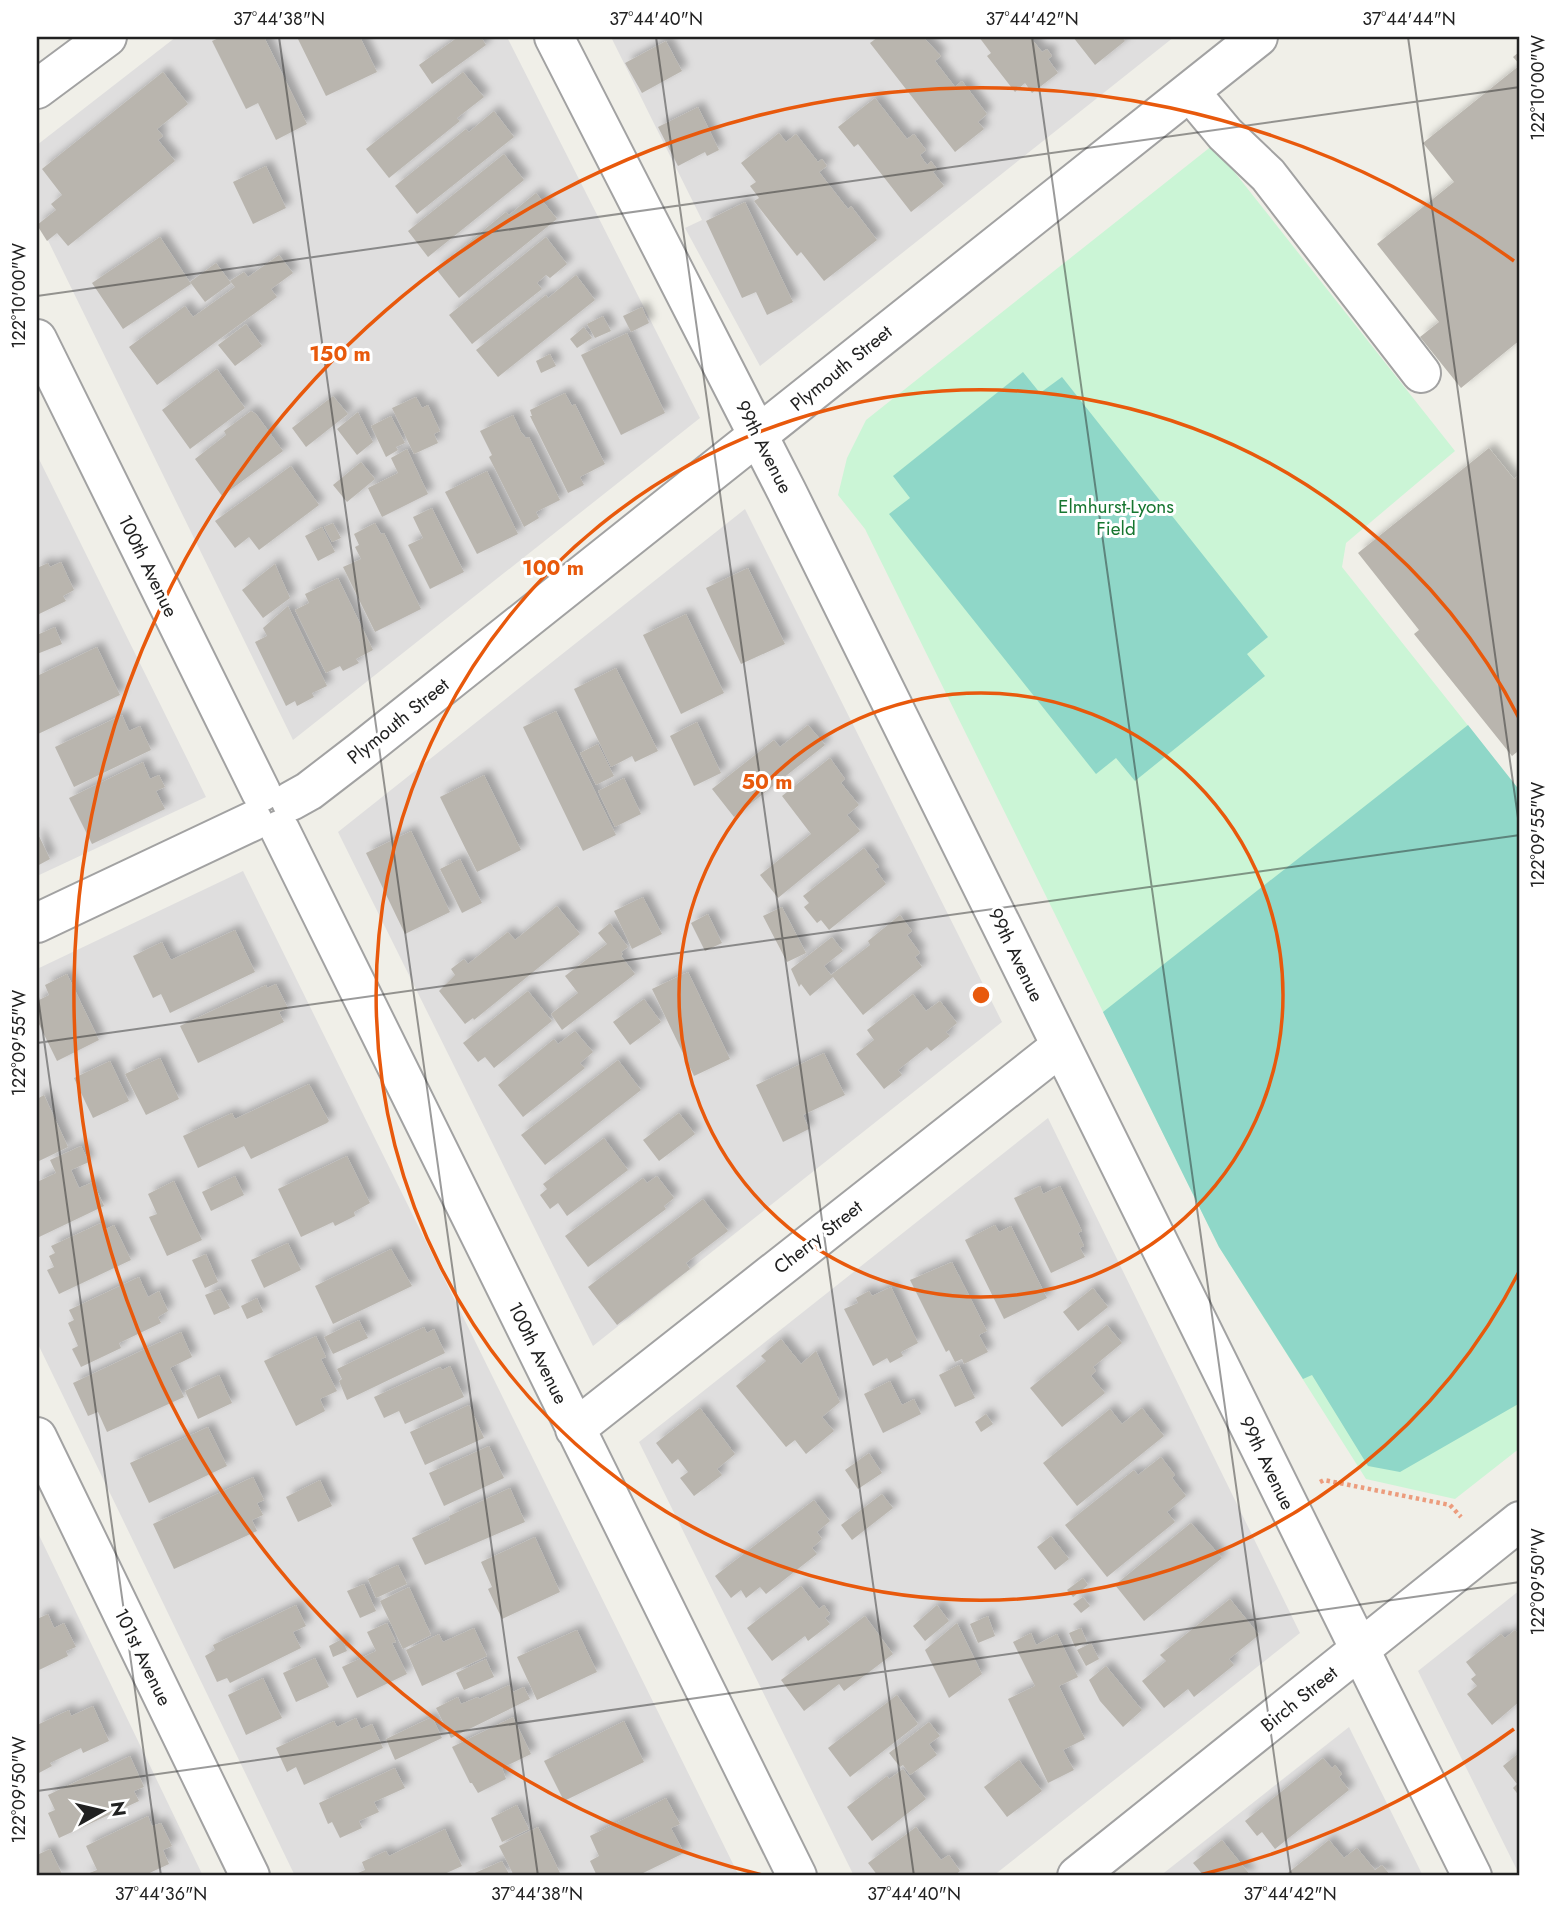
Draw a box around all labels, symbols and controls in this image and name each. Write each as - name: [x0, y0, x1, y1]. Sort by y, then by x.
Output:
- text: 37°44'38"N: [233, 6, 325, 32]
- text: 37°44'40"N: [609, 6, 703, 32]
- text: 37°44'42"N: [985, 6, 1079, 32]
- text: 37°44'44"N: [1362, 6, 1456, 32]
- text: 122°10'00"W: [1525, 35, 1551, 141]
- text: 122°10'00"W: [6, 243, 32, 349]
- street label: Plymouth Street: [784, 318, 898, 417]
- text: 150 m: [309, 339, 371, 369]
- street label: 99th Avenue: [729, 396, 799, 498]
- park label: Elmhurst-Lyons Field: [1058, 493, 1174, 542]
- street label: 100th Avenue: [112, 510, 185, 622]
- text: 100 m: [522, 553, 584, 583]
- street label: Plymouth Street: [341, 671, 455, 770]
- text: 50 m: [742, 767, 792, 797]
- text: 122°09'55"W: [1525, 782, 1551, 888]
- street label: 99th Avenue: [982, 904, 1050, 1007]
- centre of rings: [969, 983, 993, 1007]
- text: 122°09'55"W: [6, 990, 32, 1096]
- street label: Cherry Street: [768, 1194, 868, 1280]
- street label: 100th Avenue: [502, 1297, 575, 1409]
- street label: 99th Avenue: [1233, 1412, 1301, 1515]
- text: 122°09'50"W: [1525, 1528, 1551, 1636]
- street label: 101st Avenue: [108, 1604, 178, 1711]
- street label: Birch Street: [1255, 1659, 1344, 1738]
- text: 122°09'50"W: [6, 1736, 32, 1844]
- north arrow: [66, 1776, 136, 1846]
- text: N: [104, 1799, 133, 1818]
- text: 37°44'36"N: [115, 1881, 207, 1907]
- text: 37°44'38"N: [491, 1881, 583, 1907]
- text: 37°44'40"N: [867, 1881, 961, 1907]
- text: 37°44'42"N: [1243, 1881, 1337, 1907]

